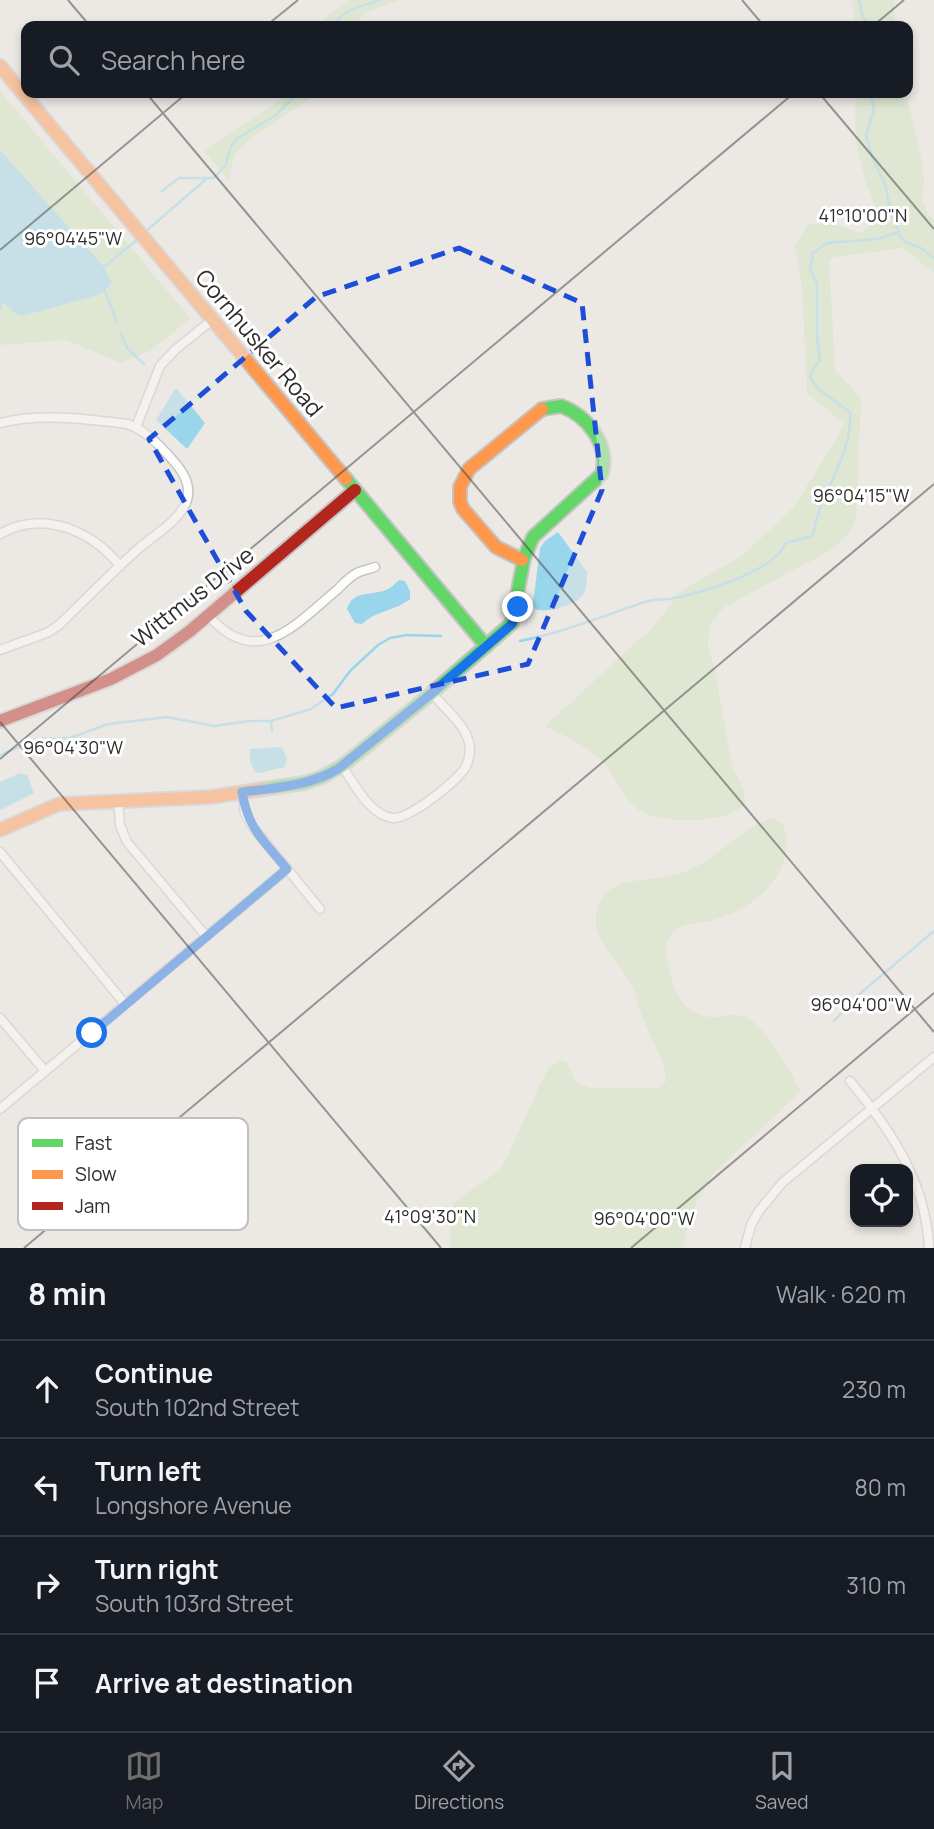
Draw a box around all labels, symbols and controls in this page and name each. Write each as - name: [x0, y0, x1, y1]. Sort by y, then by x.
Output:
- search box: [21, 21, 913, 98]
- icon: search: [45, 41, 83, 79]
- text: Search here: [101, 42, 246, 78]
- text: 41°10'00"N: [819, 203, 907, 227]
- text: 96°04'45"W: [24, 226, 122, 250]
- street label: Cornhusker Road: [189, 262, 331, 423]
- text: 96°04'15"W: [813, 483, 909, 507]
- street label: Wittmus Drive: [125, 538, 260, 654]
- route end: [502, 591, 533, 622]
- text: 96°04'30"W: [23, 735, 123, 759]
- text: 96°04'00"W: [810, 992, 912, 1016]
- route start: [76, 1017, 107, 1048]
- legend: [18, 1118, 248, 1230]
- text: Fast: [75, 1130, 112, 1156]
- text: Slow: [75, 1161, 117, 1187]
- map controls: [850, 1164, 913, 1227]
- button: locate: [850, 1164, 913, 1227]
- text: Jam: [75, 1193, 110, 1219]
- text: 41°09'30"N: [384, 1204, 476, 1228]
- text: 96°04'00"W: [593, 1206, 695, 1230]
- text: 8 min: [28, 1273, 107, 1314]
- text: Walk · 620 m: [776, 1278, 906, 1310]
- text: Continue: [95, 1355, 213, 1391]
- icon: ahead: [28, 1370, 66, 1408]
- text: 230 m: [842, 1373, 906, 1405]
- text: South 102nd Street: [95, 1391, 299, 1423]
- text: Turn left: [95, 1453, 202, 1489]
- icon: left: [28, 1468, 66, 1506]
- text: 80 m: [855, 1471, 906, 1503]
- text: Longshore Avenue: [95, 1489, 292, 1521]
- text: Turn right: [95, 1551, 219, 1587]
- icon: right: [28, 1566, 66, 1604]
- text: 310 m: [846, 1569, 906, 1601]
- text: South 103rd Street: [95, 1587, 293, 1619]
- icon: arrive: [28, 1664, 66, 1702]
- text: Arrive at destination: [95, 1665, 353, 1701]
- tab: Map: [125, 1747, 163, 1815]
- tab: Directions: [414, 1747, 504, 1815]
- tab: Saved: [755, 1747, 809, 1815]

